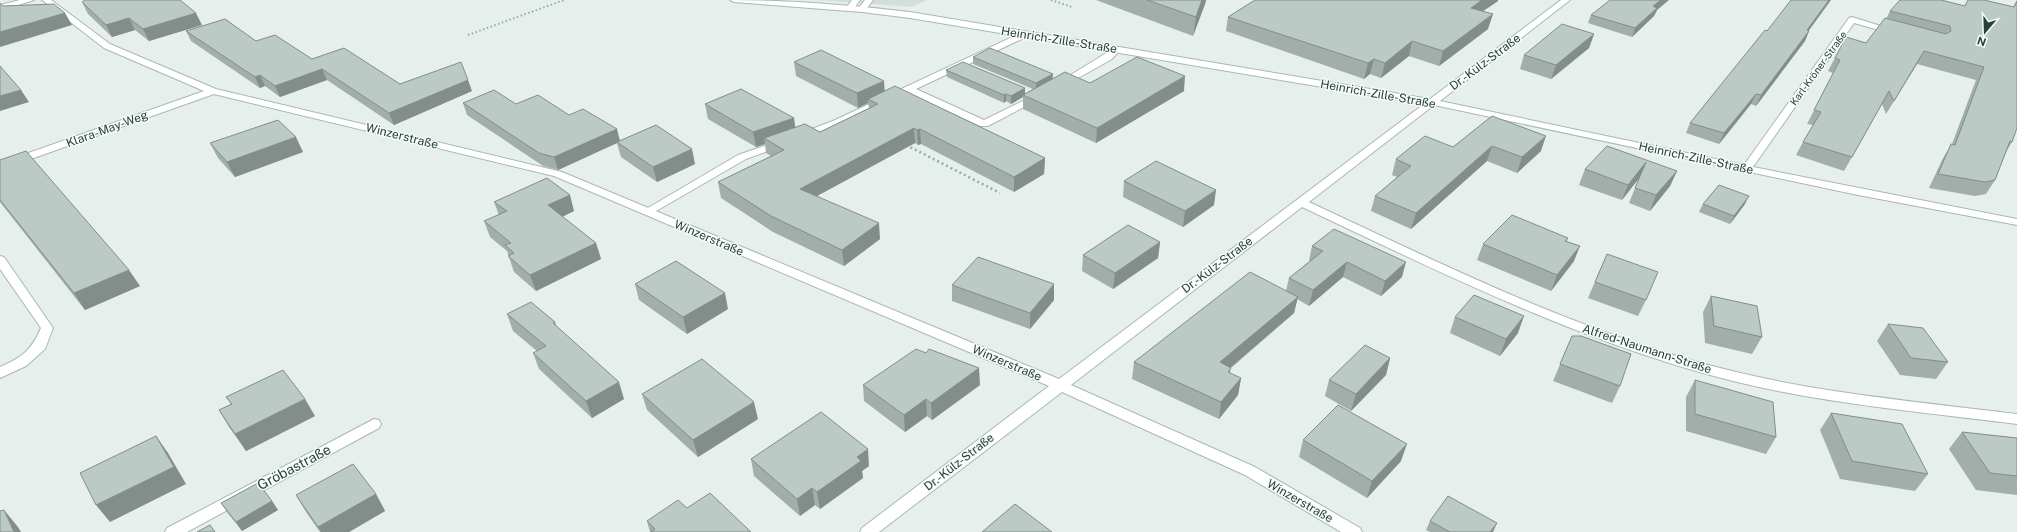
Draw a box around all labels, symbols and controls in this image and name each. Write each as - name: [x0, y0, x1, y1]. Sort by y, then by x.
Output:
- north arrow: [1965, 12, 2005, 52]
- street label: Heinrich-Zille-Straße: [1000, 24, 1118, 56]
- street label: Karl-Kröner-Straße: [1787, 28, 1849, 107]
- street label: Dr.-Külz-Straße: [1447, 31, 1523, 93]
- text: N: [1976, 34, 1988, 49]
- street label: Heinrich-Zille-Straße: [1319, 77, 1437, 111]
- street label: Klara-May-Weg: [64, 108, 150, 150]
- street label: Winzerstraße: [364, 120, 440, 152]
- street label: Heinrich-Zille-Straße: [1637, 139, 1755, 177]
- street label: Winzerstraße: [672, 217, 746, 259]
- street label: Dr.-Külz-Straße: [1179, 234, 1255, 296]
- street label: Alfred-Naumann-Straße: [1581, 321, 1714, 377]
- street label: Winzerstraße: [970, 342, 1044, 384]
- street label: Dr.-Külz-Straße: [921, 430, 997, 494]
- street label: Gröbastraße: [254, 441, 334, 493]
- street label: Winzerstraße: [1264, 476, 1336, 526]

